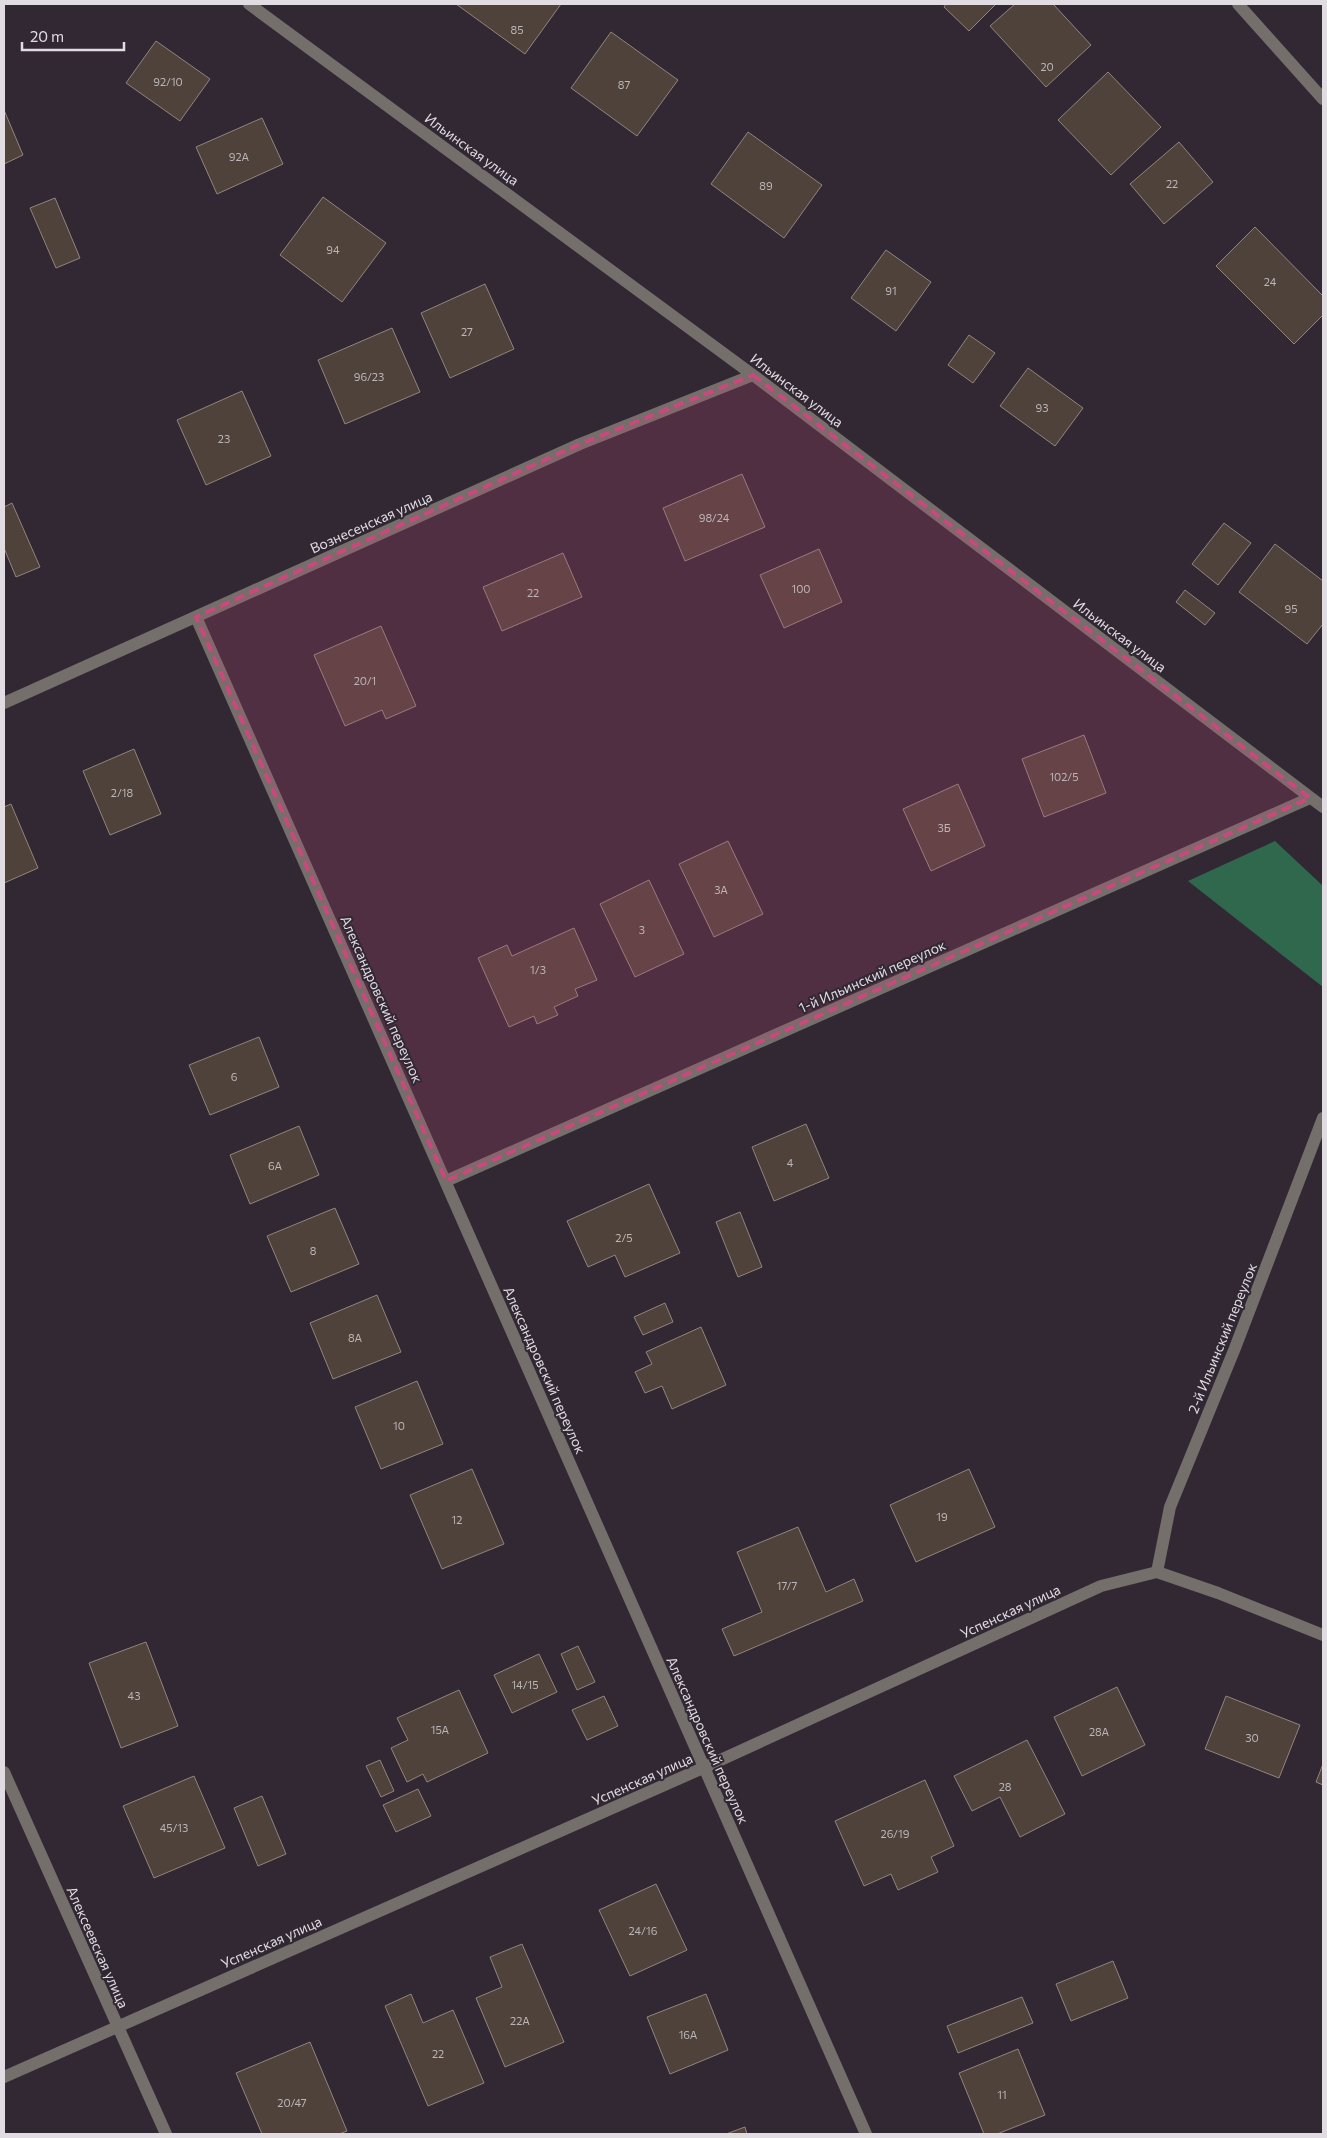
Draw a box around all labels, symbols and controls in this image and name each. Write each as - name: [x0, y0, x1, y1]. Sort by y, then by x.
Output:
- scale bar: [22, 20, 125, 52]
- house number: 85: [511, 23, 524, 36]
- text: 20 m: [30, 27, 64, 45]
- house number: 20: [1040, 60, 1054, 73]
- house number: 92/10: [153, 75, 183, 88]
- house number: 87: [618, 78, 630, 91]
- street label: Ильинская улица: [422, 109, 522, 189]
- house number: 92А: [229, 150, 250, 163]
- house number: 22: [1166, 177, 1178, 190]
- house number: 89: [759, 179, 773, 192]
- house number: 94: [326, 243, 340, 256]
- house number: 24: [1264, 275, 1277, 288]
- house number: 91: [885, 284, 897, 297]
- house number: 27: [461, 325, 473, 338]
- street label: Ильинская улица: [747, 350, 847, 430]
- house number: 96/23: [354, 370, 384, 383]
- house number: 93: [1036, 401, 1048, 414]
- house number: 23: [218, 432, 230, 445]
- street label: Вознесенская улица: [307, 487, 435, 557]
- house number: 98/24: [699, 511, 730, 524]
- house number: 100: [791, 582, 811, 595]
- house number: 22: [527, 586, 539, 599]
- street label: Ильинская улица: [1070, 595, 1170, 675]
- house number: 95: [1285, 602, 1298, 615]
- house number: 20/1: [354, 674, 376, 687]
- house number: 102/5: [1049, 770, 1079, 783]
- house number: 2/18: [111, 786, 134, 799]
- house number: 3Б: [937, 821, 951, 834]
- house number: 3А: [714, 883, 728, 896]
- street label: Александровский переулок: [337, 913, 427, 1086]
- house number: 3: [639, 923, 645, 936]
- street label: 1-й Ильинский переулок: [796, 936, 949, 1016]
- house number: 1/3: [530, 963, 546, 976]
- house number: 6: [231, 1070, 238, 1083]
- house number: 4: [787, 1156, 794, 1169]
- house number: 6А: [268, 1159, 282, 1172]
- house number: 2/5: [615, 1231, 633, 1244]
- house number: 8: [310, 1244, 317, 1257]
- street label: 2-й Ильинский переулок: [1184, 1260, 1260, 1416]
- street label: Александровский переулок: [500, 1284, 590, 1457]
- house number: 8А: [348, 1331, 362, 1344]
- house number: 10: [393, 1419, 405, 1432]
- house number: 19: [936, 1510, 948, 1523]
- house number: 12: [452, 1513, 462, 1526]
- house number: 17/7: [777, 1579, 797, 1592]
- street label: Успенская улица: [957, 1580, 1063, 1642]
- street label: Александровский переулок: [663, 1654, 753, 1827]
- house number: 14/15: [511, 1678, 539, 1691]
- house number: 43: [128, 1689, 140, 1702]
- house number: 15А: [431, 1723, 450, 1736]
- house number: 28А: [1089, 1725, 1109, 1738]
- house number: 30: [1245, 1731, 1259, 1744]
- street label: Успенская улица: [589, 1749, 695, 1809]
- house number: 28: [999, 1780, 1012, 1793]
- house number: 45/13: [160, 1821, 188, 1834]
- house number: 26/19: [881, 1827, 910, 1840]
- street label: Алексеевская улица: [64, 1884, 132, 2010]
- street label: Успенская улица: [218, 1912, 324, 1972]
- house number: 24/16: [629, 1924, 658, 1937]
- house number: 22А: [510, 2014, 530, 2027]
- house number: 16А: [679, 2028, 698, 2041]
- house number: 22: [432, 2047, 444, 2060]
- house number: 11: [997, 2088, 1007, 2101]
- house number: 20/47: [277, 2096, 307, 2109]

